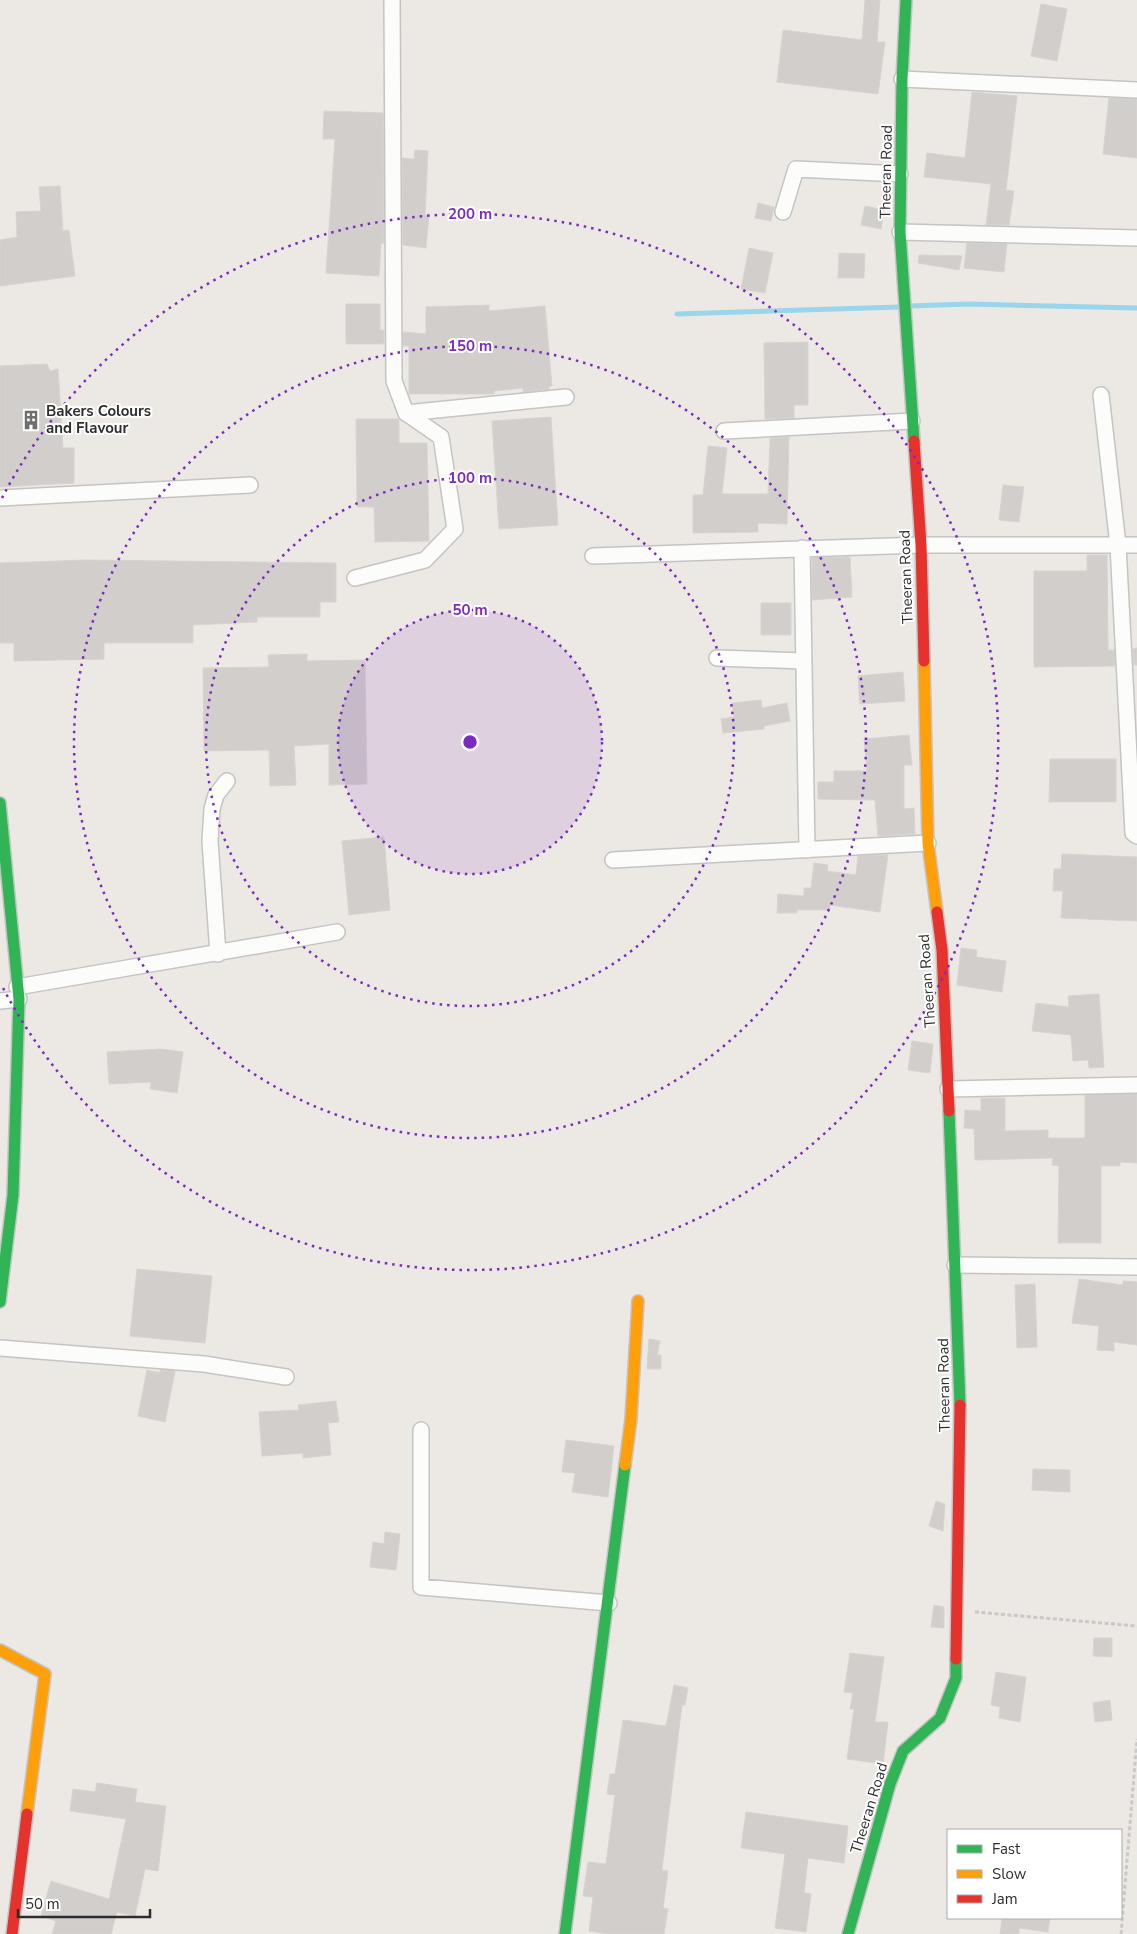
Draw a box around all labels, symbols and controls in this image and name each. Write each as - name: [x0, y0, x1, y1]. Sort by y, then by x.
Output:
- street label: Theeran Road: [875, 125, 897, 219]
- text: 200 m: [448, 204, 492, 224]
- text: 150 m: [448, 336, 492, 356]
- place label: Bakers Colours and Flavour: [46, 401, 151, 438]
- building icon: Bakers Colours and Flavour: [20, 409, 42, 431]
- text: 100 m: [448, 468, 492, 488]
- street label: Theeran Road: [894, 530, 918, 624]
- text: 50 m: [452, 600, 488, 620]
- centre of rings: [461, 733, 479, 751]
- street label: Theeran Road: [914, 933, 940, 1029]
- street label: Theeran Road: [933, 1338, 955, 1432]
- street label: Theeran Road: [846, 1760, 892, 1856]
- legend: [947, 1829, 1122, 1919]
- text: Fast: [992, 1839, 1021, 1859]
- text: Slow: [992, 1864, 1027, 1884]
- scale bar: [18, 1886, 150, 1918]
- text: Jam: [991, 1889, 1018, 1909]
- text: 50 m: [25, 1894, 60, 1914]

